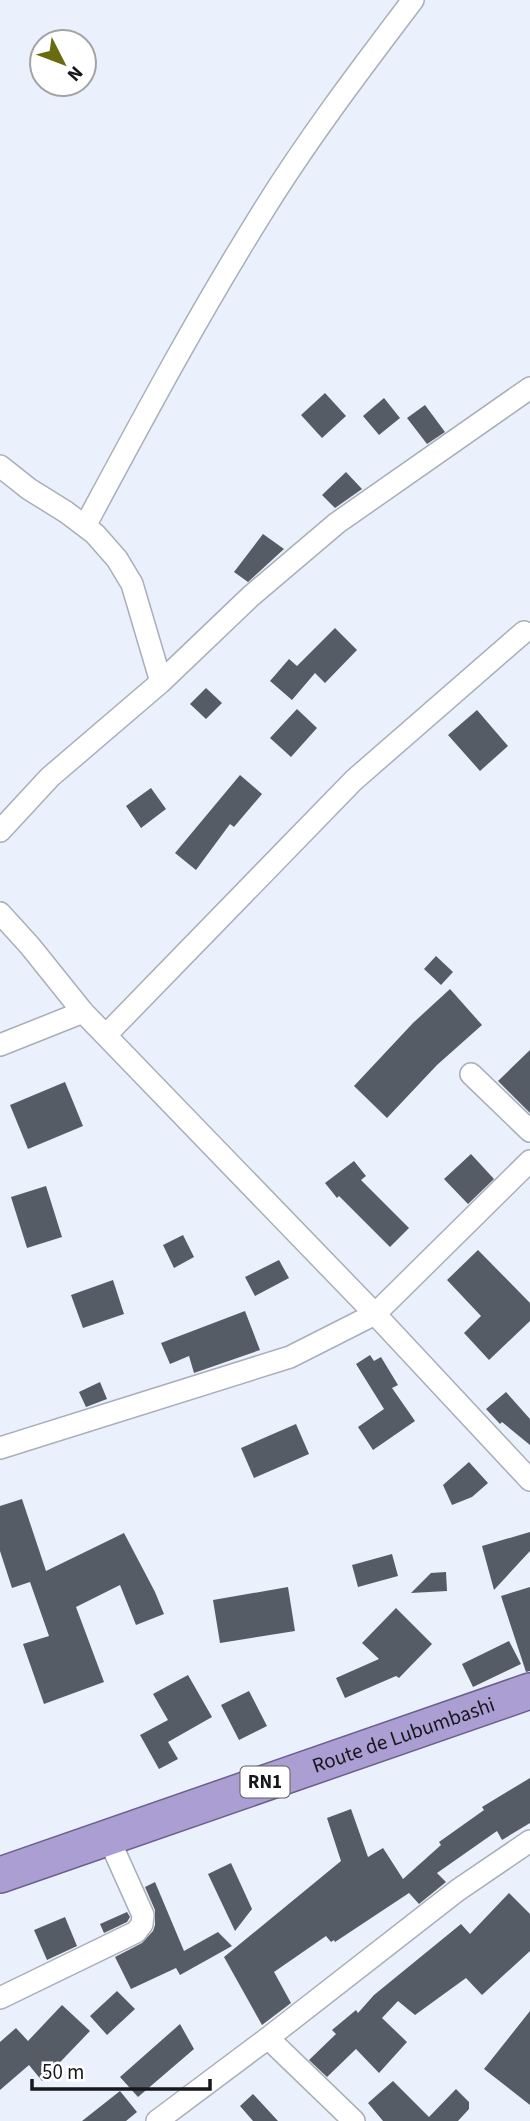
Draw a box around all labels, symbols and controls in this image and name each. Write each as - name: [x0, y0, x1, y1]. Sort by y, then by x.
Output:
- north arrow: [28, 28, 98, 98]
- text: N: [60, 60, 89, 87]
- street label: Route de Lubumbashi: [308, 1689, 499, 1781]
- road number: RN1: [240, 1766, 290, 1798]
- scale bar: [32, 2048, 210, 2092]
- text: 50 m: [42, 2057, 84, 2087]

